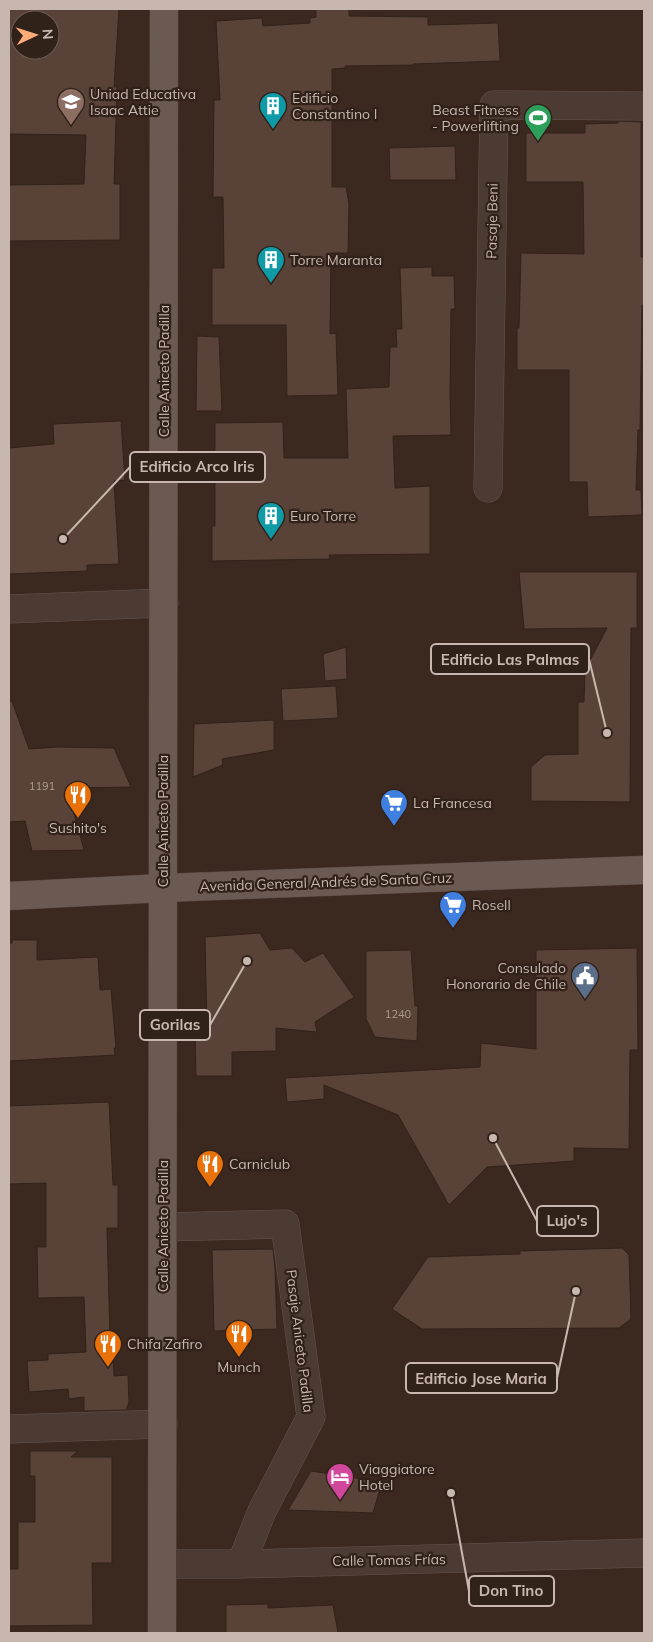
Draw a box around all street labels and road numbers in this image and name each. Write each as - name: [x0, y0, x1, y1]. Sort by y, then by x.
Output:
- street label: Pasaje Beni: [482, 183, 502, 259]
- street label: Calle Aniceto Padilla: [155, 305, 173, 437]
- street label: Calle Aniceto Padilla: [154, 755, 172, 887]
- street label: Avenida General Andrés de Santa Cruz: [199, 869, 453, 895]
- street label: Calle Aniceto Padilla: [154, 1160, 172, 1292]
- street label: Pasaje Aniceto Padilla: [282, 1269, 318, 1413]
- street label: Calle Tomas Frías: [332, 1550, 446, 1570]

